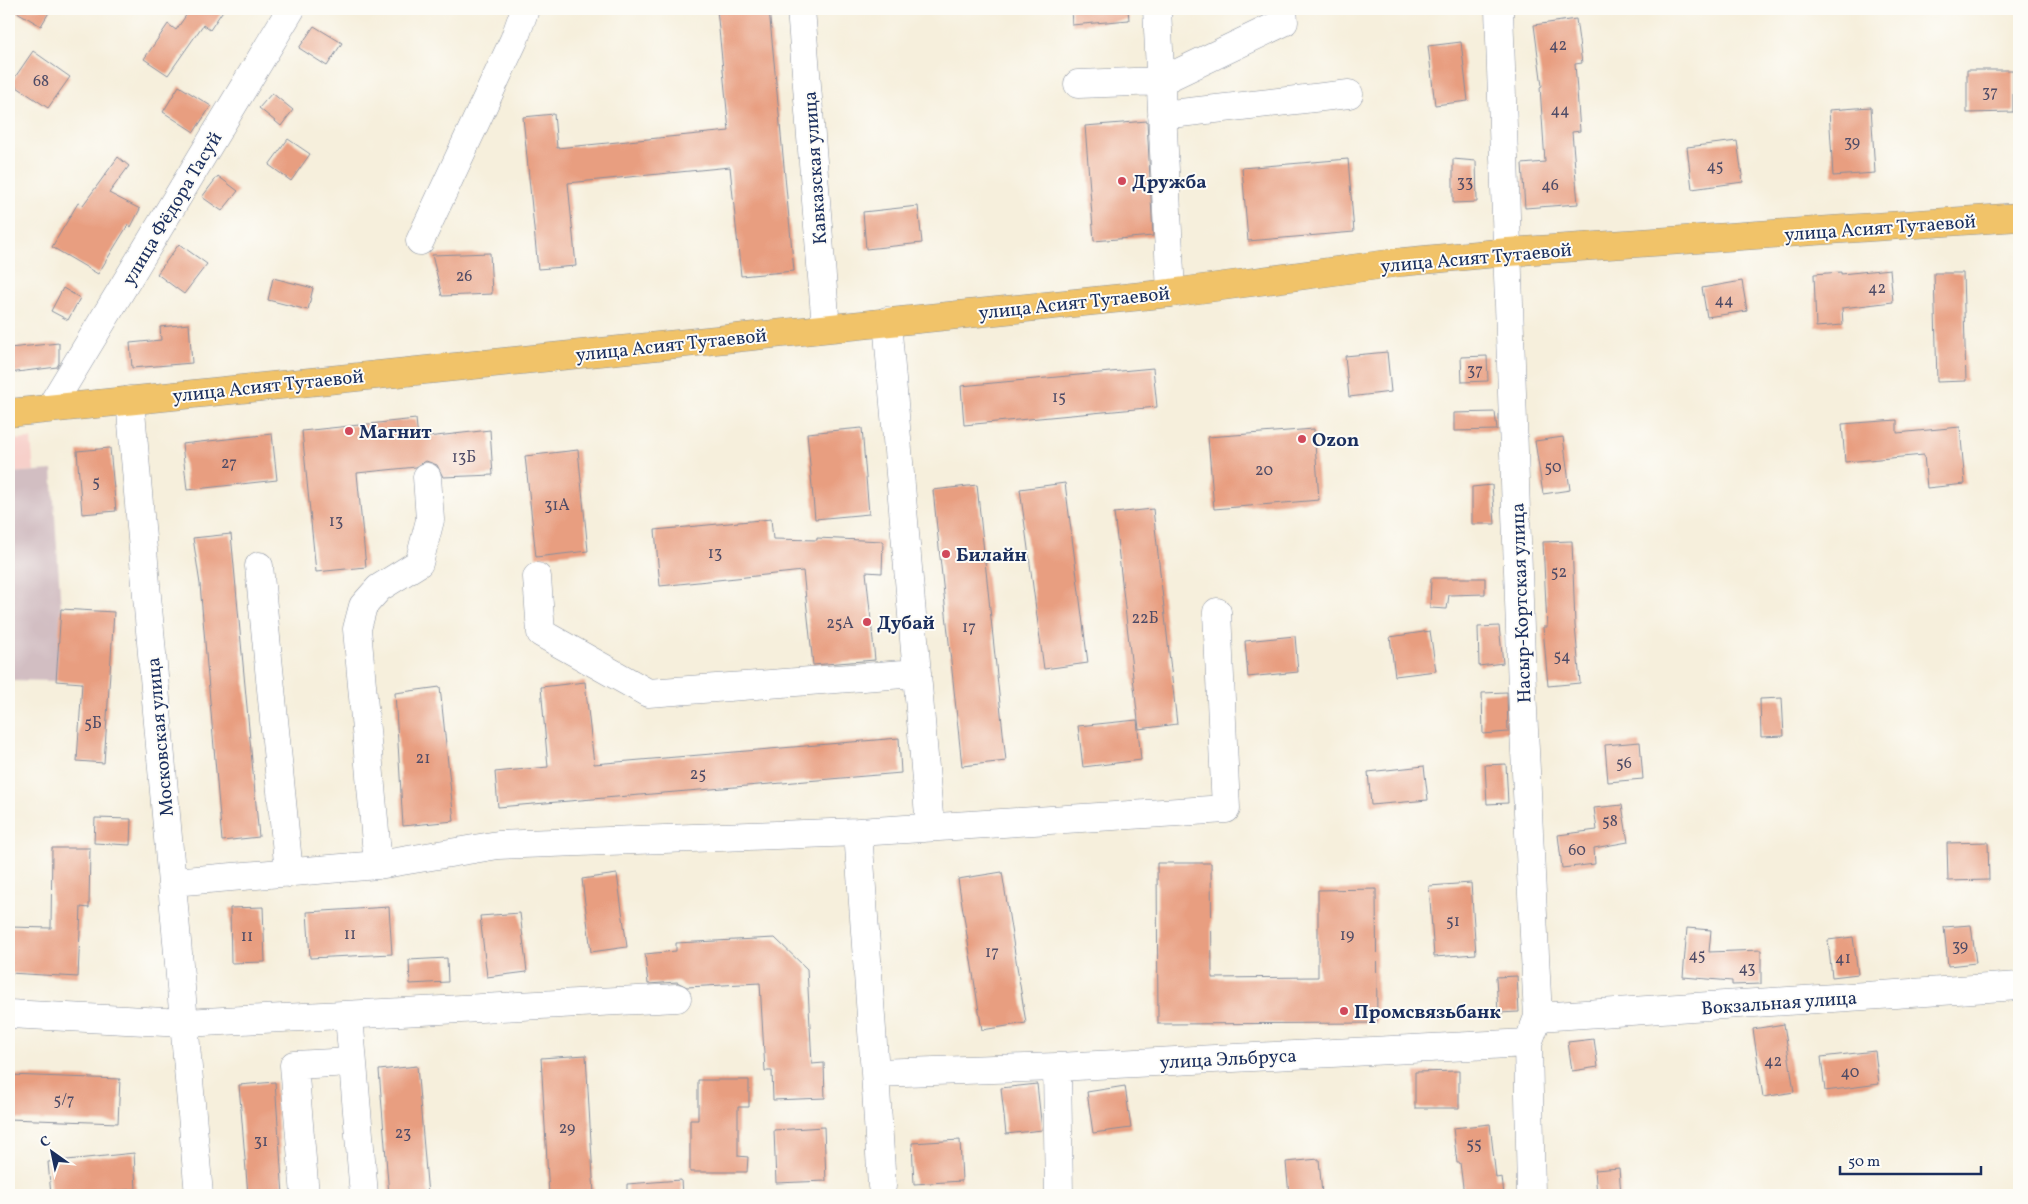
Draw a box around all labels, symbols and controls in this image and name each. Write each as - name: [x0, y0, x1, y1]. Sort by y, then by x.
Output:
- house number: 42: [1549, 35, 1567, 57]
- house number: 68: [33, 71, 49, 93]
- house number: 37: [1982, 82, 1998, 104]
- street label: Кавказская улица: [798, 90, 834, 246]
- house number: 44: [1550, 100, 1570, 122]
- street label: улица Фёдора Тасуй: [116, 127, 229, 291]
- house number: 39: [1844, 132, 1860, 154]
- house number: 45: [1707, 156, 1723, 178]
- place label: Дружба: [1132, 170, 1207, 196]
- house number: 33: [1457, 172, 1473, 194]
- marker: Дружба: [1116, 175, 1128, 187]
- house number: 46: [1541, 175, 1559, 197]
- street label: улица Асият Тутаевой: [1783, 209, 1977, 249]
- street label: улица Асият Тутаевой: [1379, 238, 1573, 280]
- house number: 26: [456, 266, 472, 288]
- house number: 42: [1868, 278, 1886, 300]
- street label: улица Асият Тутаевой: [977, 281, 1171, 327]
- house number: 44: [1714, 290, 1734, 312]
- street label: улица Асият Тутаевой: [574, 323, 768, 369]
- house number: 37: [1467, 360, 1483, 382]
- street label: улица Асият Тутаевой: [171, 364, 365, 410]
- house number: 15: [1052, 387, 1066, 409]
- place label: Магнит: [359, 420, 432, 446]
- marker: Магнит: [343, 425, 355, 437]
- place label: Ozon: [1312, 428, 1359, 454]
- marker: Ozon: [1296, 433, 1308, 445]
- house number: 13Б: [452, 447, 476, 469]
- house number: 27: [221, 453, 237, 475]
- house number: 50: [1545, 457, 1562, 479]
- house number: 20: [1255, 460, 1273, 482]
- house number: 5: [92, 472, 100, 494]
- house number: 31А: [544, 495, 570, 517]
- street label: Насыр-Кортская улица: [1506, 502, 1538, 704]
- house number: 13: [329, 511, 343, 533]
- house number: 13: [708, 543, 722, 565]
- place label: Билайн: [956, 543, 1027, 569]
- marker: Билайн: [940, 548, 952, 560]
- house number: 52: [1551, 562, 1567, 584]
- house number: 22Б: [1131, 608, 1159, 630]
- place label: Дубай: [877, 611, 935, 637]
- house number: 25А: [826, 613, 854, 635]
- marker: Дубай: [861, 616, 873, 628]
- house number: 17: [962, 617, 976, 639]
- house number: 54: [1553, 646, 1571, 668]
- street label: Московская улица: [141, 656, 181, 817]
- house number: 5Б: [84, 713, 102, 735]
- house number: 21: [416, 748, 430, 770]
- house number: 56: [1616, 753, 1632, 775]
- house number: 25: [690, 764, 706, 786]
- house number: 58: [1602, 811, 1618, 833]
- house number: 60: [1568, 840, 1586, 862]
- house number: 51: [1446, 911, 1460, 933]
- house number: 11: [344, 924, 356, 946]
- house number: 19: [1340, 925, 1354, 947]
- house number: 11: [241, 926, 253, 948]
- house number: 39: [1952, 936, 1968, 958]
- house number: 17: [985, 942, 999, 964]
- house number: 45: [1689, 945, 1705, 967]
- house number: 41: [1835, 948, 1851, 970]
- house number: 43: [1738, 958, 1756, 980]
- street label: Вокзальная улица: [1700, 986, 1858, 1022]
- place label: Промсвязьбанк: [1354, 1000, 1501, 1026]
- marker: Промсвязьбанк: [1338, 1005, 1350, 1017]
- street label: улица Эльбруса: [1159, 1043, 1297, 1077]
- house number: 42: [1764, 1051, 1782, 1073]
- house number: 40: [1841, 1062, 1859, 1084]
- house number: 5/7: [54, 1090, 75, 1112]
- house number: 29: [559, 1118, 575, 1140]
- house number: 23: [395, 1123, 411, 1145]
- north arrow: [28, 1126, 78, 1176]
- house number: 31: [254, 1131, 268, 1153]
- text: С: [37, 1132, 55, 1153]
- house number: 55: [1466, 1134, 1482, 1156]
- scale bar: [1840, 1144, 1982, 1176]
- text: 50 m: [1848, 1152, 1880, 1173]

